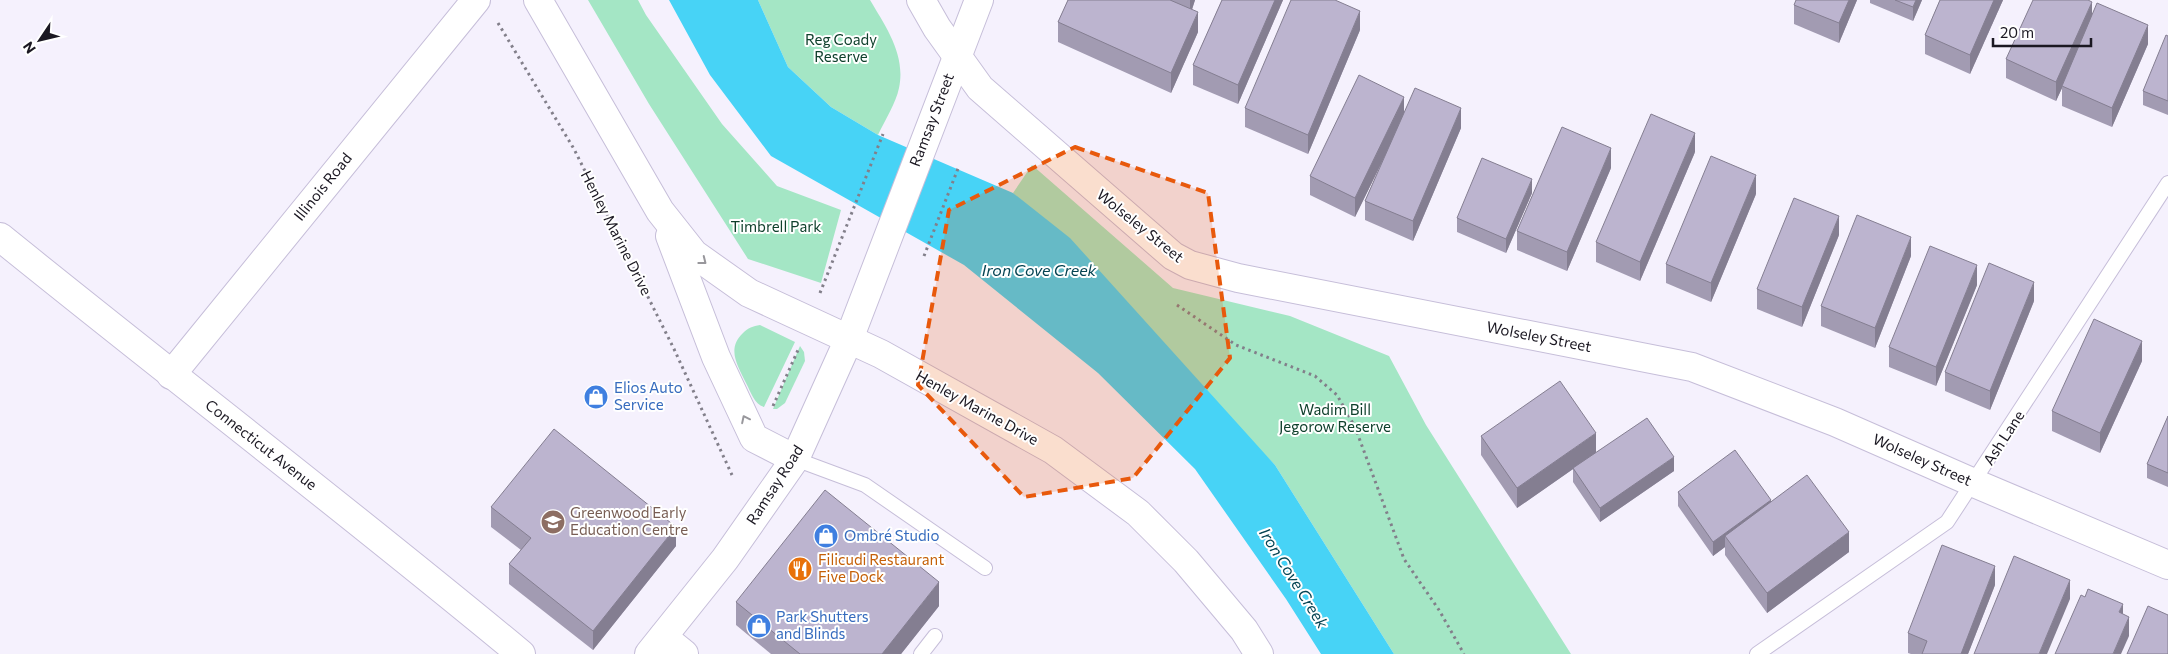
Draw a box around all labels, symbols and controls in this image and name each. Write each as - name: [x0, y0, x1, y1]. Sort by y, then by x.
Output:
- north arrow: [15, 15, 65, 65]
- scale bar: [1993, 15, 2090, 47]
- text: 20 m: [2000, 23, 2034, 41]
- park label: Reg Coady Reserve: [805, 30, 877, 65]
- text: N: [19, 39, 39, 57]
- street label: Ramsay Street: [905, 70, 957, 169]
- street label: Illinois Road: [289, 149, 355, 224]
- street label: Henley Marine Drive: [578, 167, 656, 298]
- street label: Wolseley Street: [1094, 185, 1188, 266]
- park label: Timbrell Park: [731, 217, 821, 235]
- one-way arrow: [697, 255, 707, 264]
- water label: Iron Cove Creek: [982, 260, 1097, 279]
- street label: Wolseley Street: [1485, 317, 1593, 355]
- street label: Henley Marine Drive: [913, 366, 1042, 448]
- place label: Elios Auto Service: [614, 378, 683, 413]
- shop icon: Elios Auto Service: [583, 384, 609, 410]
- street label: Connecticut Avenue: [202, 395, 321, 493]
- park label: Wadim Bill Jegorow Reserve: [1279, 400, 1391, 435]
- street label: Ash Lane: [1979, 407, 2028, 468]
- one-way arrow: [741, 415, 752, 424]
- street label: Wolseley Street: [1870, 429, 1975, 489]
- street label: Ramsay Road: [742, 441, 807, 528]
- place label: Greenwood Early Education Centre: [570, 503, 688, 538]
- school or university icon: Greenwood Early Education Centre: [540, 509, 566, 535]
- shop icon: Ombré Studio: [813, 523, 839, 549]
- water label: Iron Cove Creek: [1256, 524, 1333, 632]
- place label: Ombré Studio: [844, 526, 939, 544]
- place label: Filicudi Restaurant Five Dock: [818, 550, 944, 585]
- restaurant icon: Filicudi Restaurant Five Dock: [787, 556, 813, 582]
- place label: Park Shutters and Blinds: [776, 607, 869, 642]
- shop icon: Park Shutters and Blinds: [746, 613, 772, 639]

